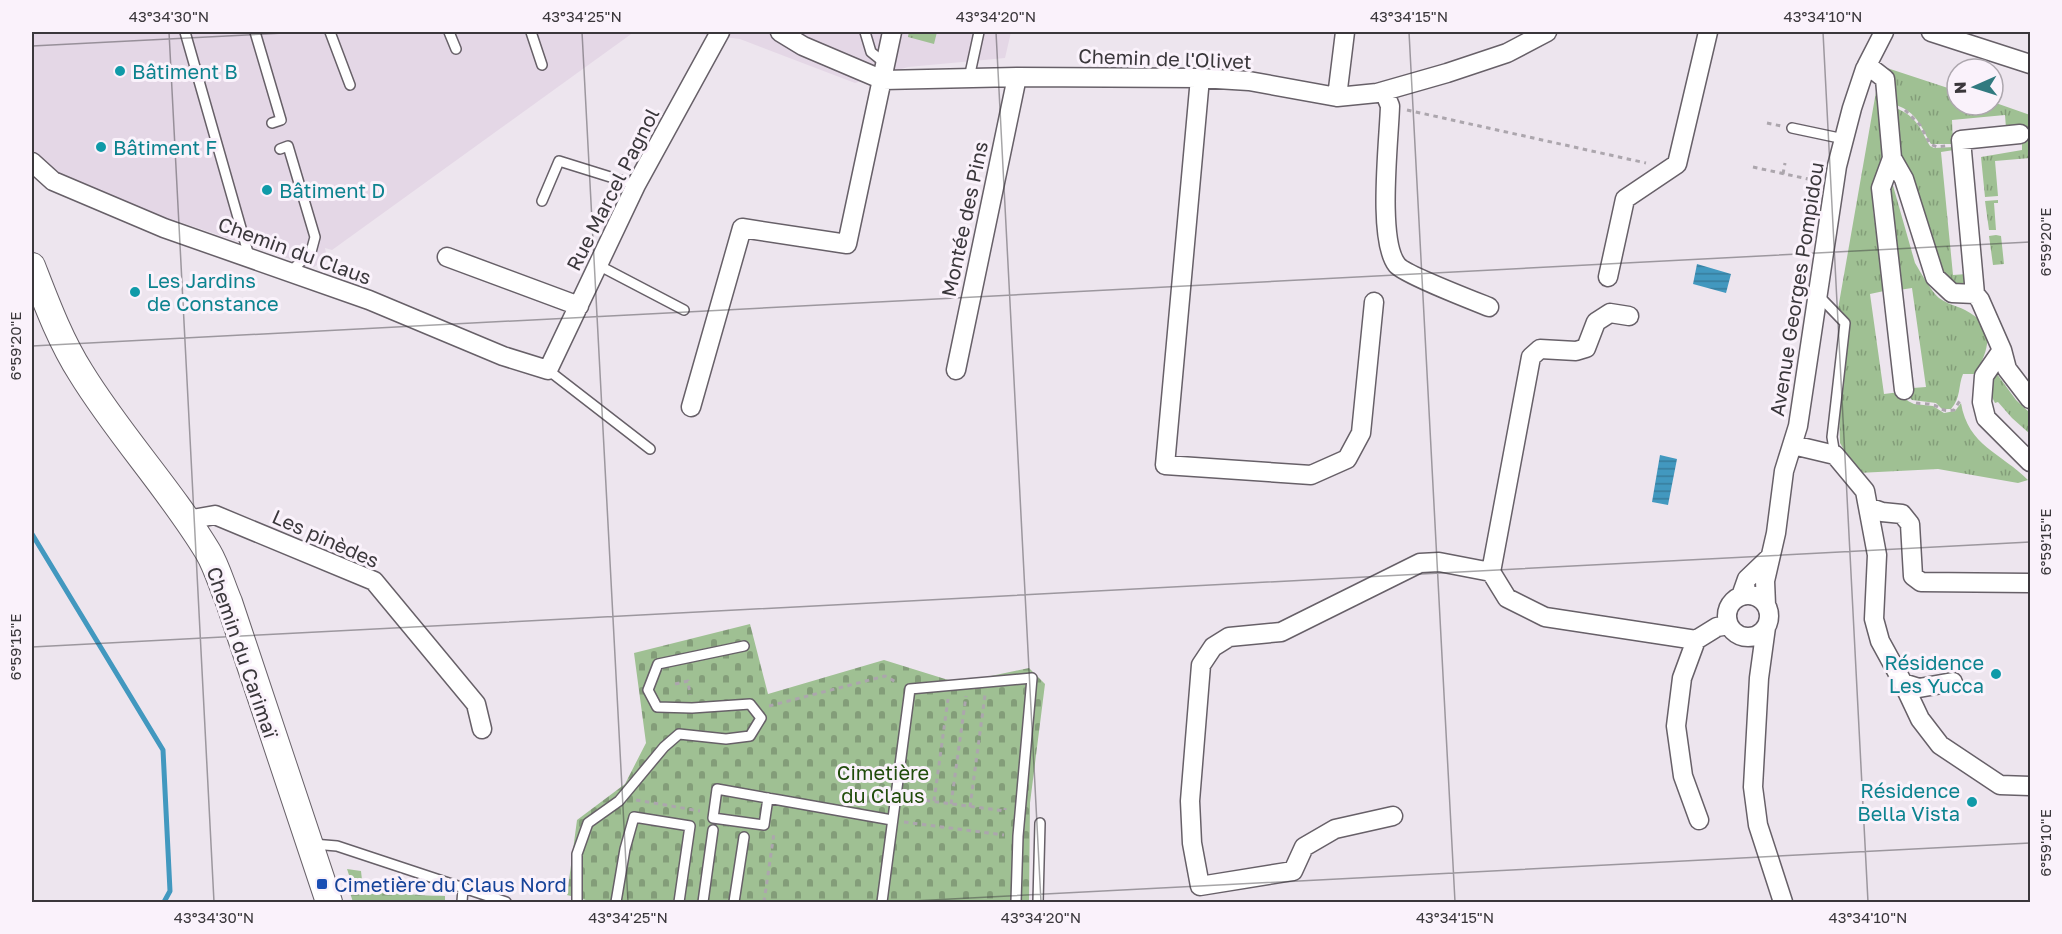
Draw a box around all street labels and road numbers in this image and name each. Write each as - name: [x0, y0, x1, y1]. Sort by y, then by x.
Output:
- street label: Chemin de l'Olivet: [1078, 43, 1252, 73]
- street label: Rue Marcel Pagnol: [561, 104, 663, 274]
- street label: Montée des Pins: [936, 139, 992, 299]
- street label: Avenue Georges Pompidou: [1764, 160, 1828, 418]
- street label: Chemin du Claus: [215, 211, 375, 289]
- street label: Les pinèdes: [269, 504, 383, 572]
- street label: Chemin du Carimaï: [202, 563, 284, 741]

